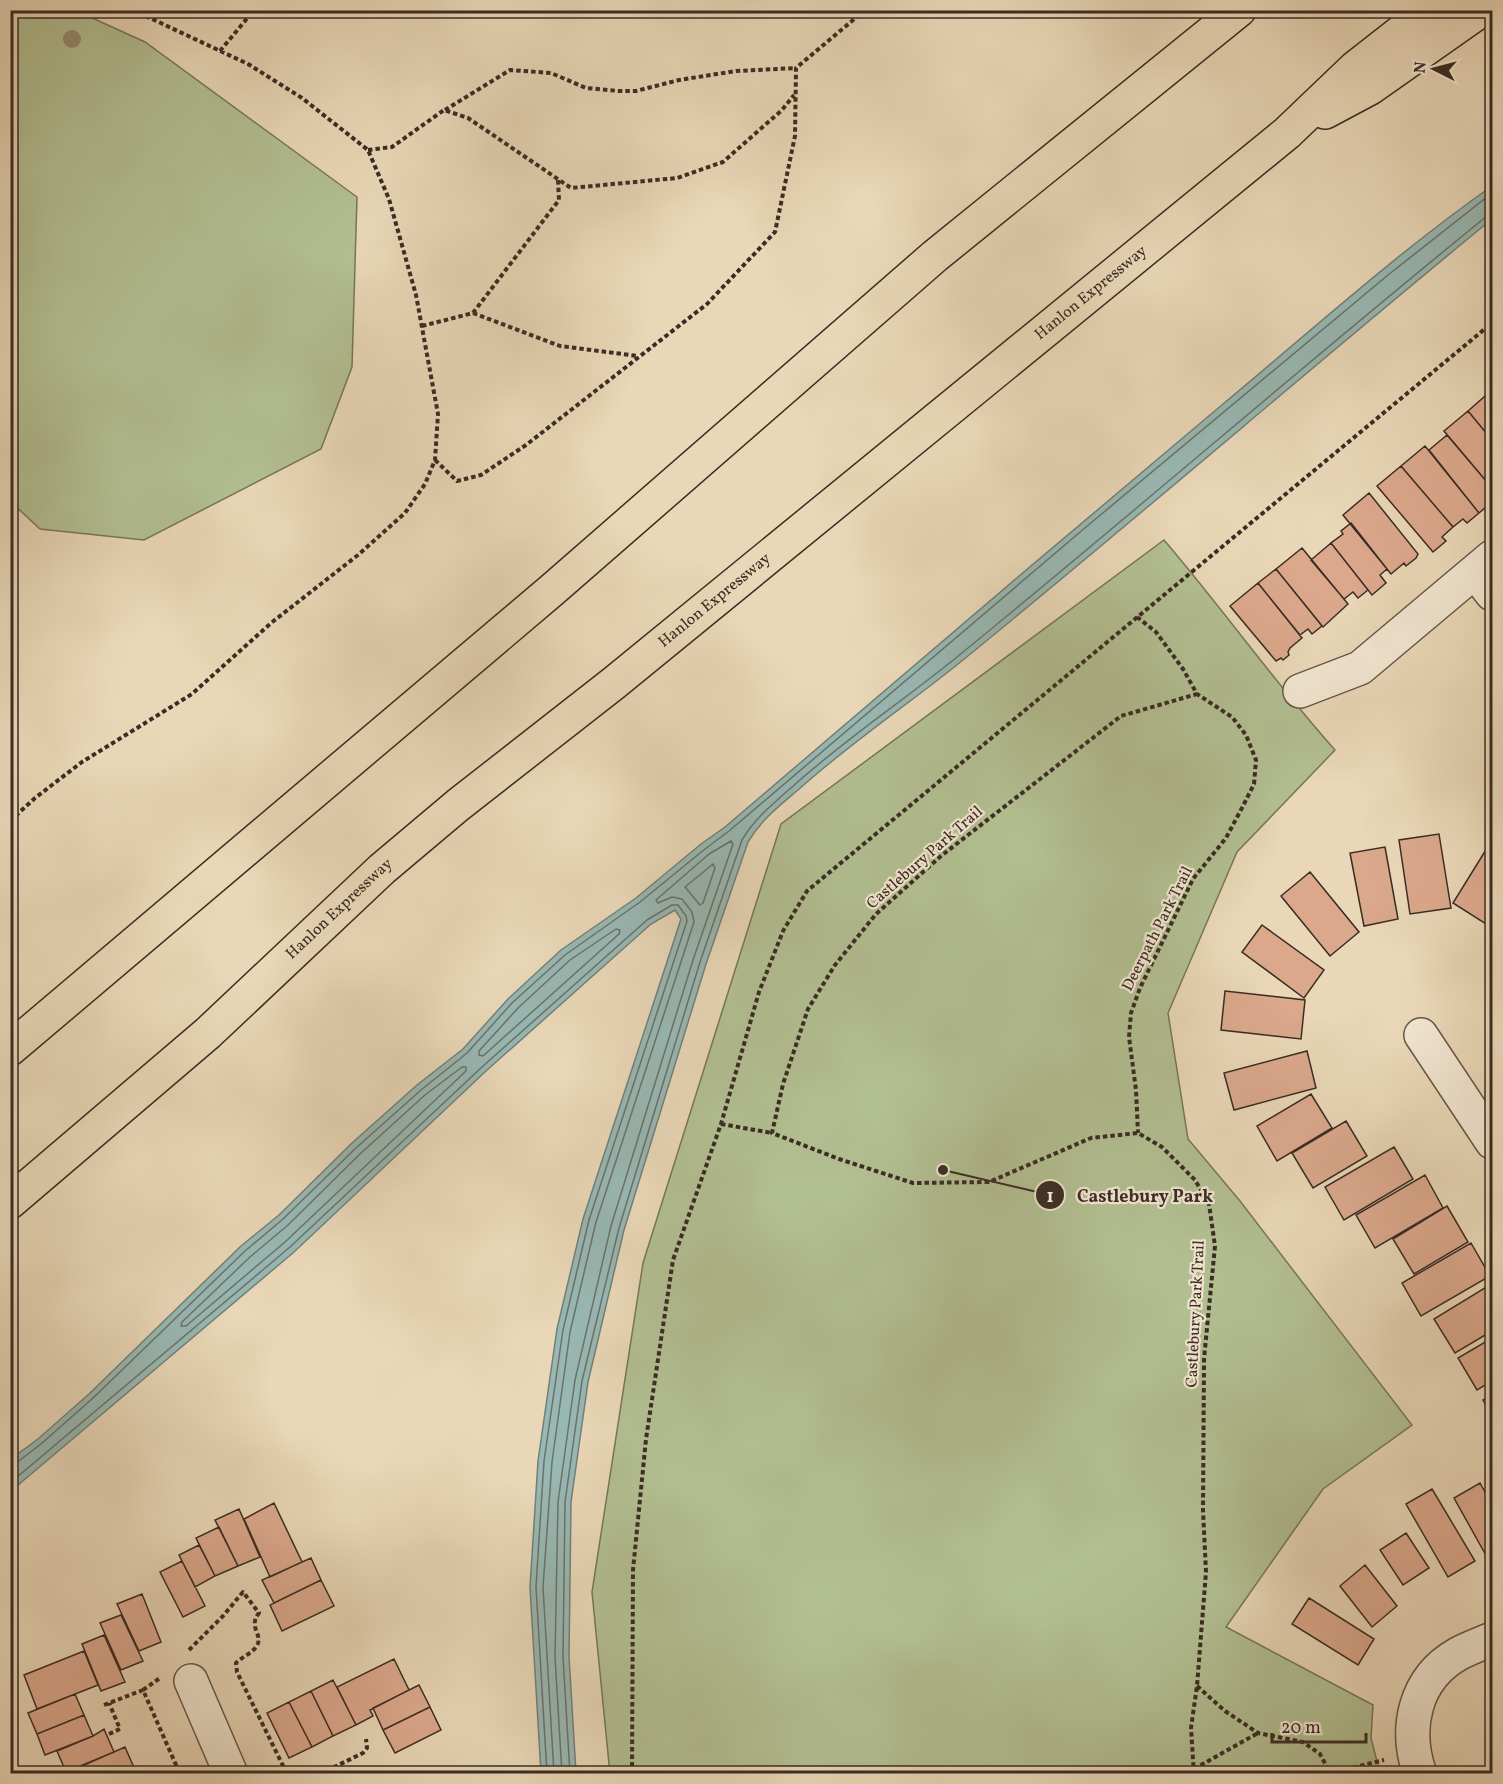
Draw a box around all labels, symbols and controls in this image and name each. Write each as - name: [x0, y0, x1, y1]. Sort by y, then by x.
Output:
- north arrow: [1404, 39, 1464, 99]
- text: N: [1410, 60, 1433, 75]
- street label: Hanlon Expressway: [1030, 240, 1152, 346]
- street label: Hanlon Expressway: [654, 548, 776, 653]
- street label: Castlebury Park Trail: [862, 801, 988, 915]
- street label: Hanlon Expressway: [281, 853, 398, 965]
- street label: Deerpath Park Trail: [1117, 863, 1199, 995]
- callout: Castlebury Park: [1035, 1177, 1226, 1213]
- text: 1: [1046, 1185, 1054, 1210]
- text: Castlebury Park: [1077, 1185, 1213, 1210]
- street label: Castlebury Park Trail: [1181, 1240, 1211, 1388]
- scale bar: [1272, 1706, 1366, 1744]
- text: 20 m: [1281, 1716, 1321, 1741]

